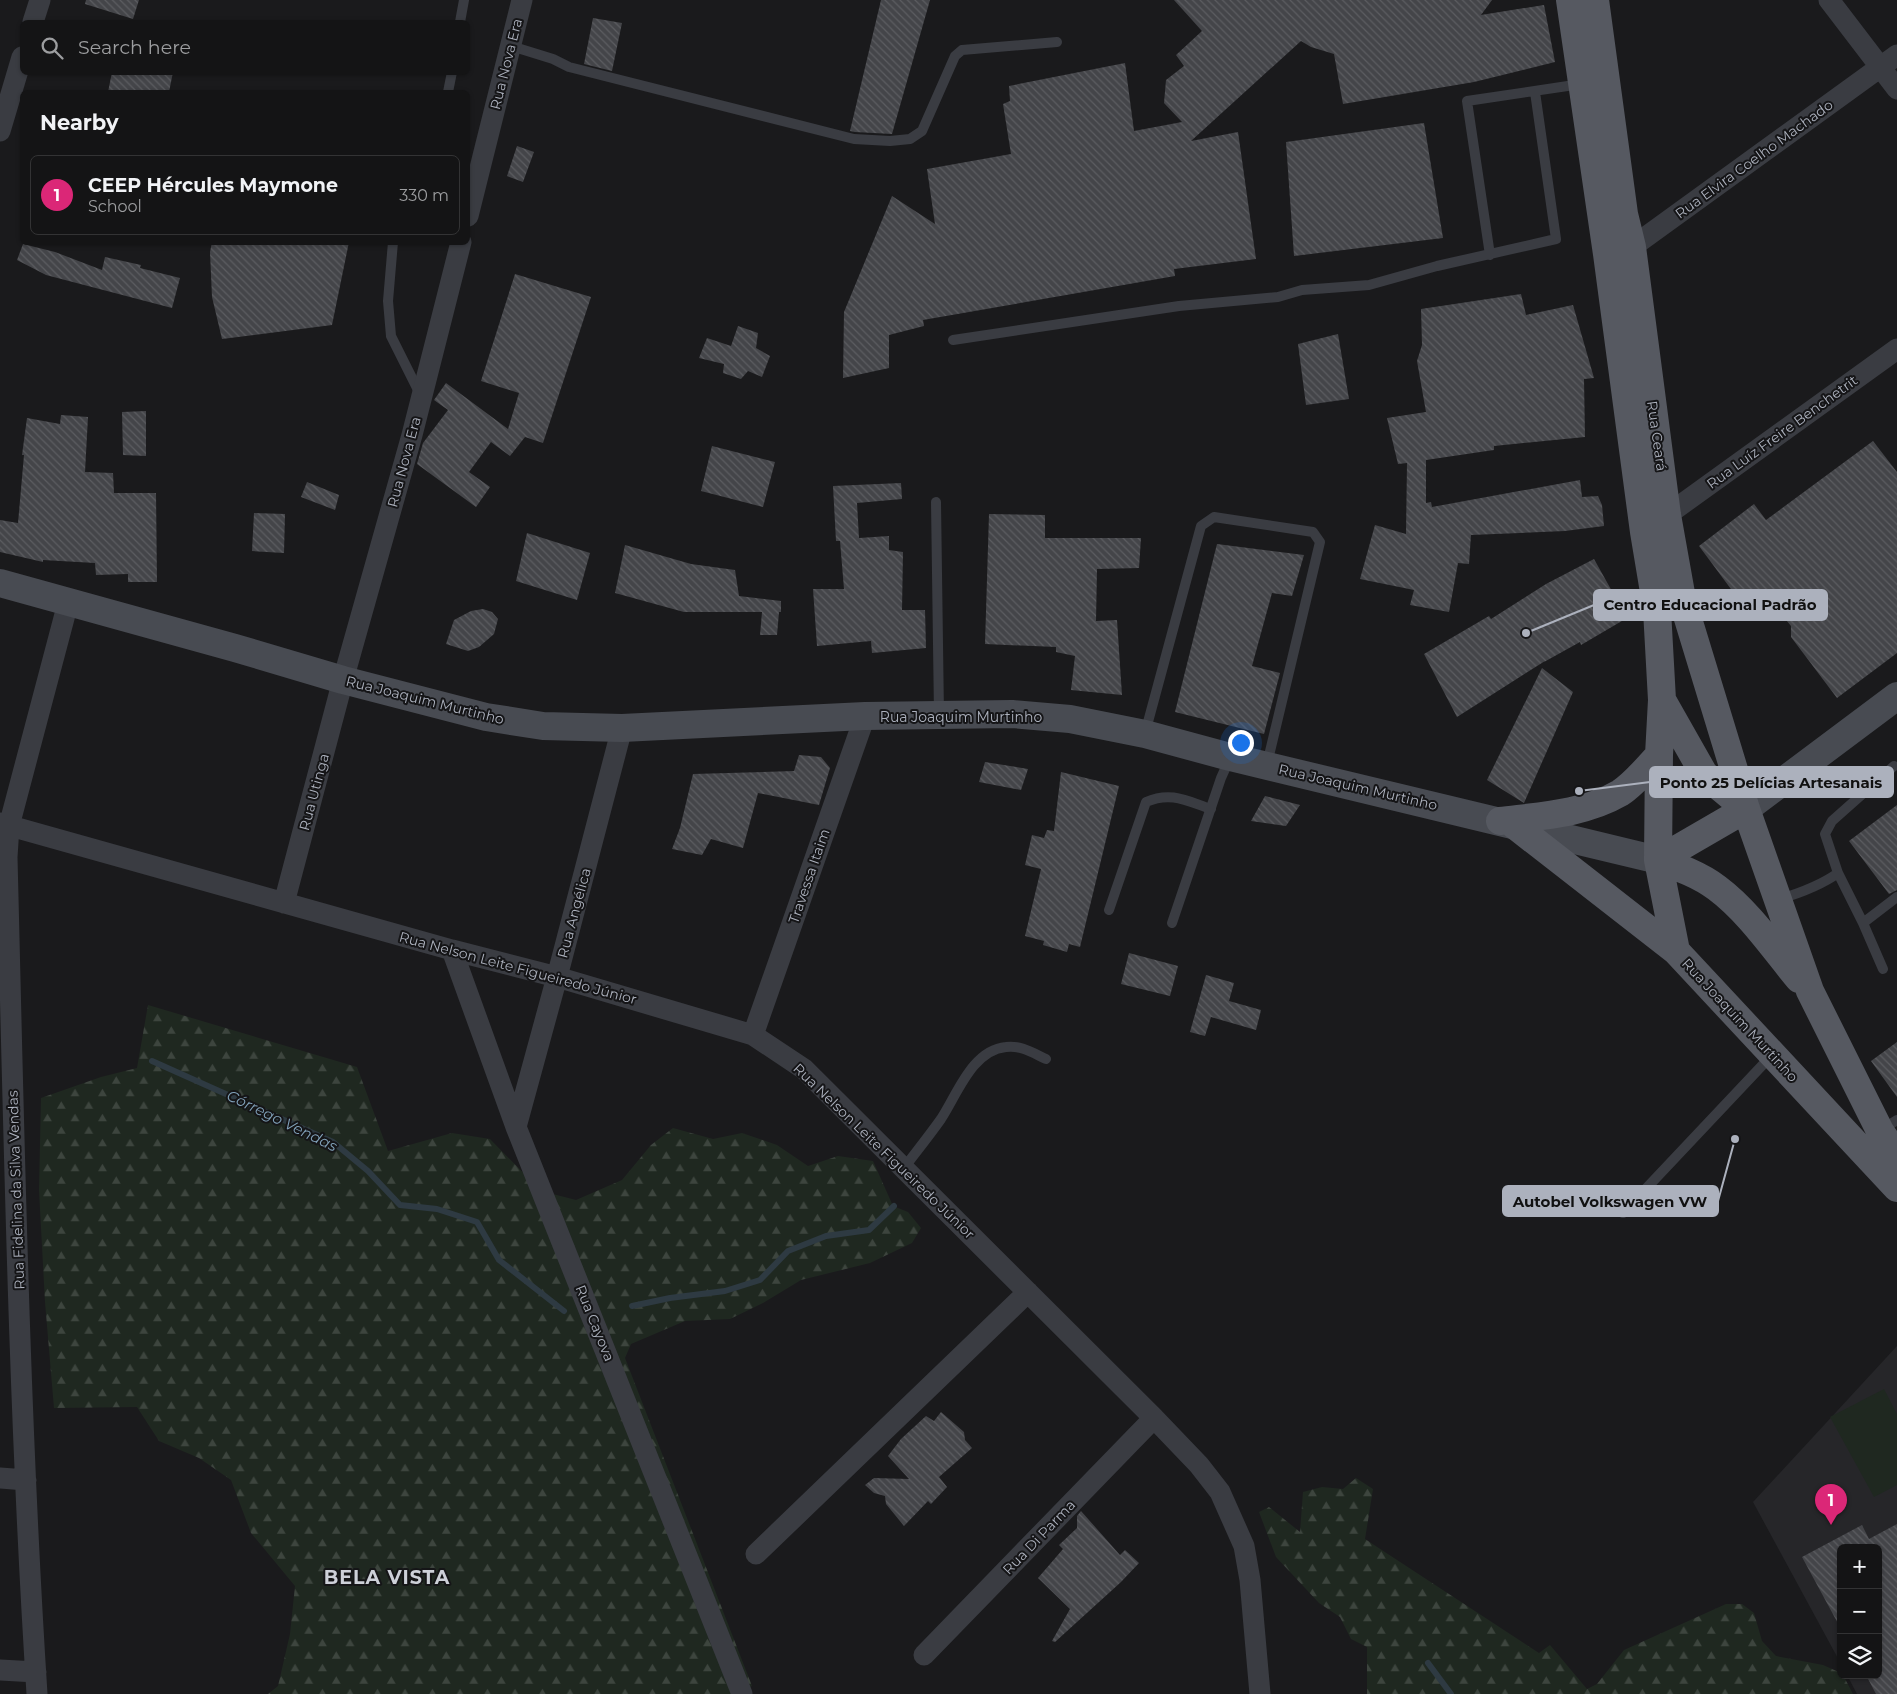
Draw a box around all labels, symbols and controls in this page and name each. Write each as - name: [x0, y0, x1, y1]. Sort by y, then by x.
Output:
- street label: Rua Nova Era: [486, 17, 526, 111]
- search box: [20, 20, 470, 75]
- icon: search: [38, 34, 66, 62]
- text: Search here: [78, 36, 191, 59]
- street label: Rua Elvira Coelho Machado: [1672, 96, 1837, 222]
- text: Nearby: [40, 110, 119, 135]
- text: CEEP Hércules Maymone: [88, 174, 338, 197]
- text: 1: [54, 186, 60, 205]
- text: 330 m: [399, 186, 449, 205]
- text: School: [88, 197, 142, 216]
- street label: Rua Luíz Freire Benchetrit: [1703, 371, 1861, 493]
- street label: Rua Ceará: [1643, 400, 1671, 472]
- street label: Rua Nova Era: [383, 415, 425, 509]
- callout: Centro Educacional Padrão: [1594, 590, 1827, 620]
- text: Centro Educacional Padrão: [1603, 595, 1817, 614]
- street label: Rua Joaquim Murtinho: [344, 672, 506, 728]
- street label: Rua Joaquim Murtinho: [880, 708, 1042, 726]
- your location: [1228, 730, 1254, 756]
- street label: Rua Utinga: [295, 751, 333, 833]
- street label: Rua Joaquim Murtinho: [1277, 760, 1439, 814]
- callout: Ponto 25 Delícias Artesanais: [1650, 767, 1893, 797]
- text: Ponto 25 Delícias Artesanais: [1660, 773, 1882, 792]
- street label: Travessa Itaim: [784, 826, 834, 926]
- street label: Rua Angélica: [553, 866, 595, 960]
- street label: Rua Nelson Leite Figueiredo Júnior: [397, 928, 639, 1009]
- street label: Rua Joaquim Murtinho: [1678, 954, 1802, 1086]
- street label: Rua Nelson Leite Figueiredo Júnior: [790, 1059, 979, 1243]
- water label: Córrego Vendas: [224, 1086, 341, 1156]
- street label: Rua Fidelina da Silva Vendas: [4, 1090, 28, 1290]
- callout: Autobel Volkswagen VW: [1503, 1186, 1718, 1216]
- text: Autobel Volkswagen VW: [1512, 1192, 1708, 1211]
- street label: Rua Cayova: [572, 1282, 618, 1364]
- pin: 1: [1815, 1484, 1847, 1525]
- street label: Rua Di Parma: [999, 1496, 1079, 1578]
- map controls: [1837, 1544, 1882, 1679]
- button: +: [1837, 1544, 1882, 1589]
- district label: BELA VISTA: [324, 1566, 450, 1589]
- button: −: [1837, 1589, 1882, 1634]
- button: layers: [1837, 1634, 1882, 1679]

